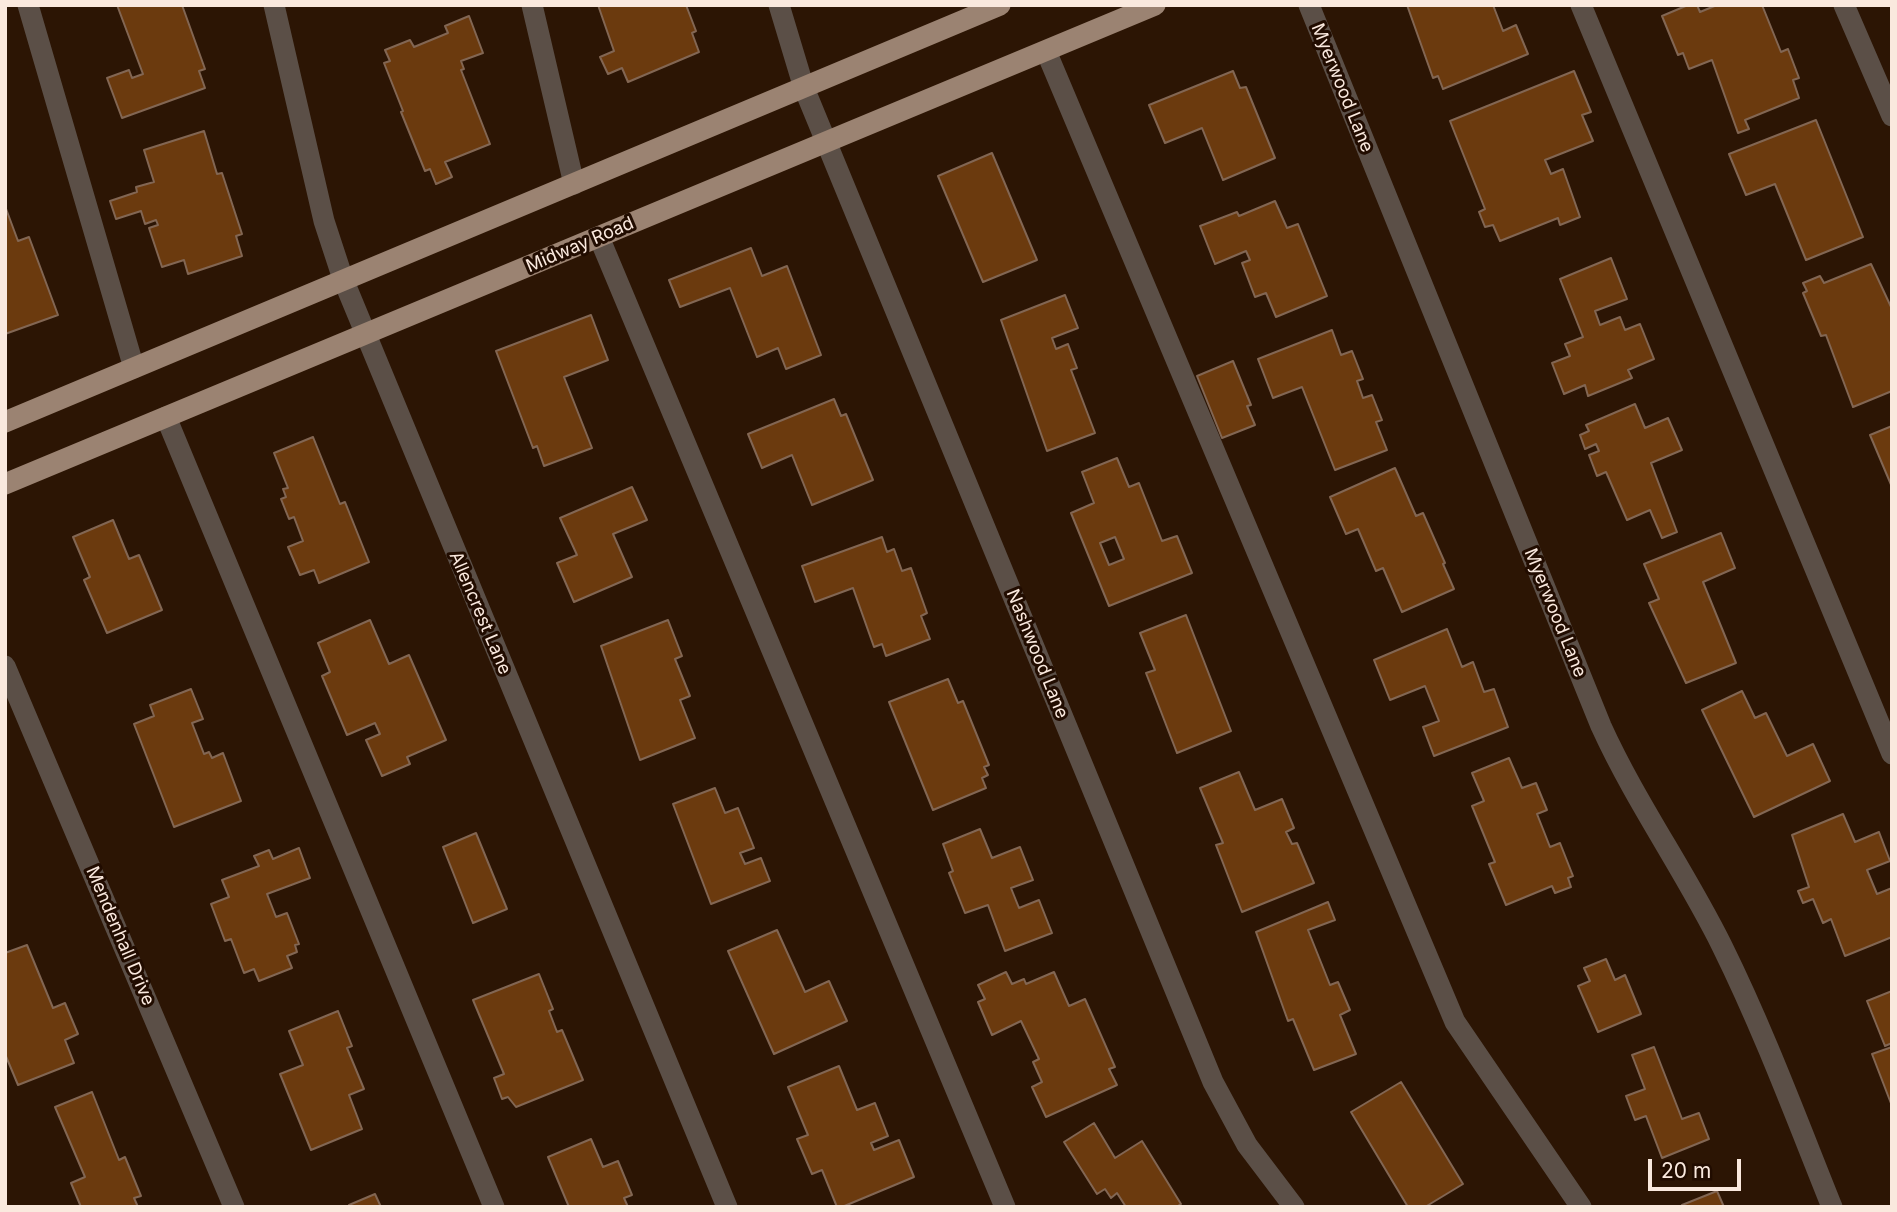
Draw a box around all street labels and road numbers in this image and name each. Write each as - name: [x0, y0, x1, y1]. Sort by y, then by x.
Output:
- street label: Myerwood Lane: [1306, 20, 1378, 156]
- street label: Midway Road: [523, 213, 637, 277]
- street label: Myerwood Lane: [1519, 545, 1591, 681]
- street label: Allencrest Lane: [444, 548, 516, 678]
- street label: Nashwood Lane: [1001, 586, 1073, 722]
- street label: Mendenhall Drive: [81, 863, 159, 1009]

